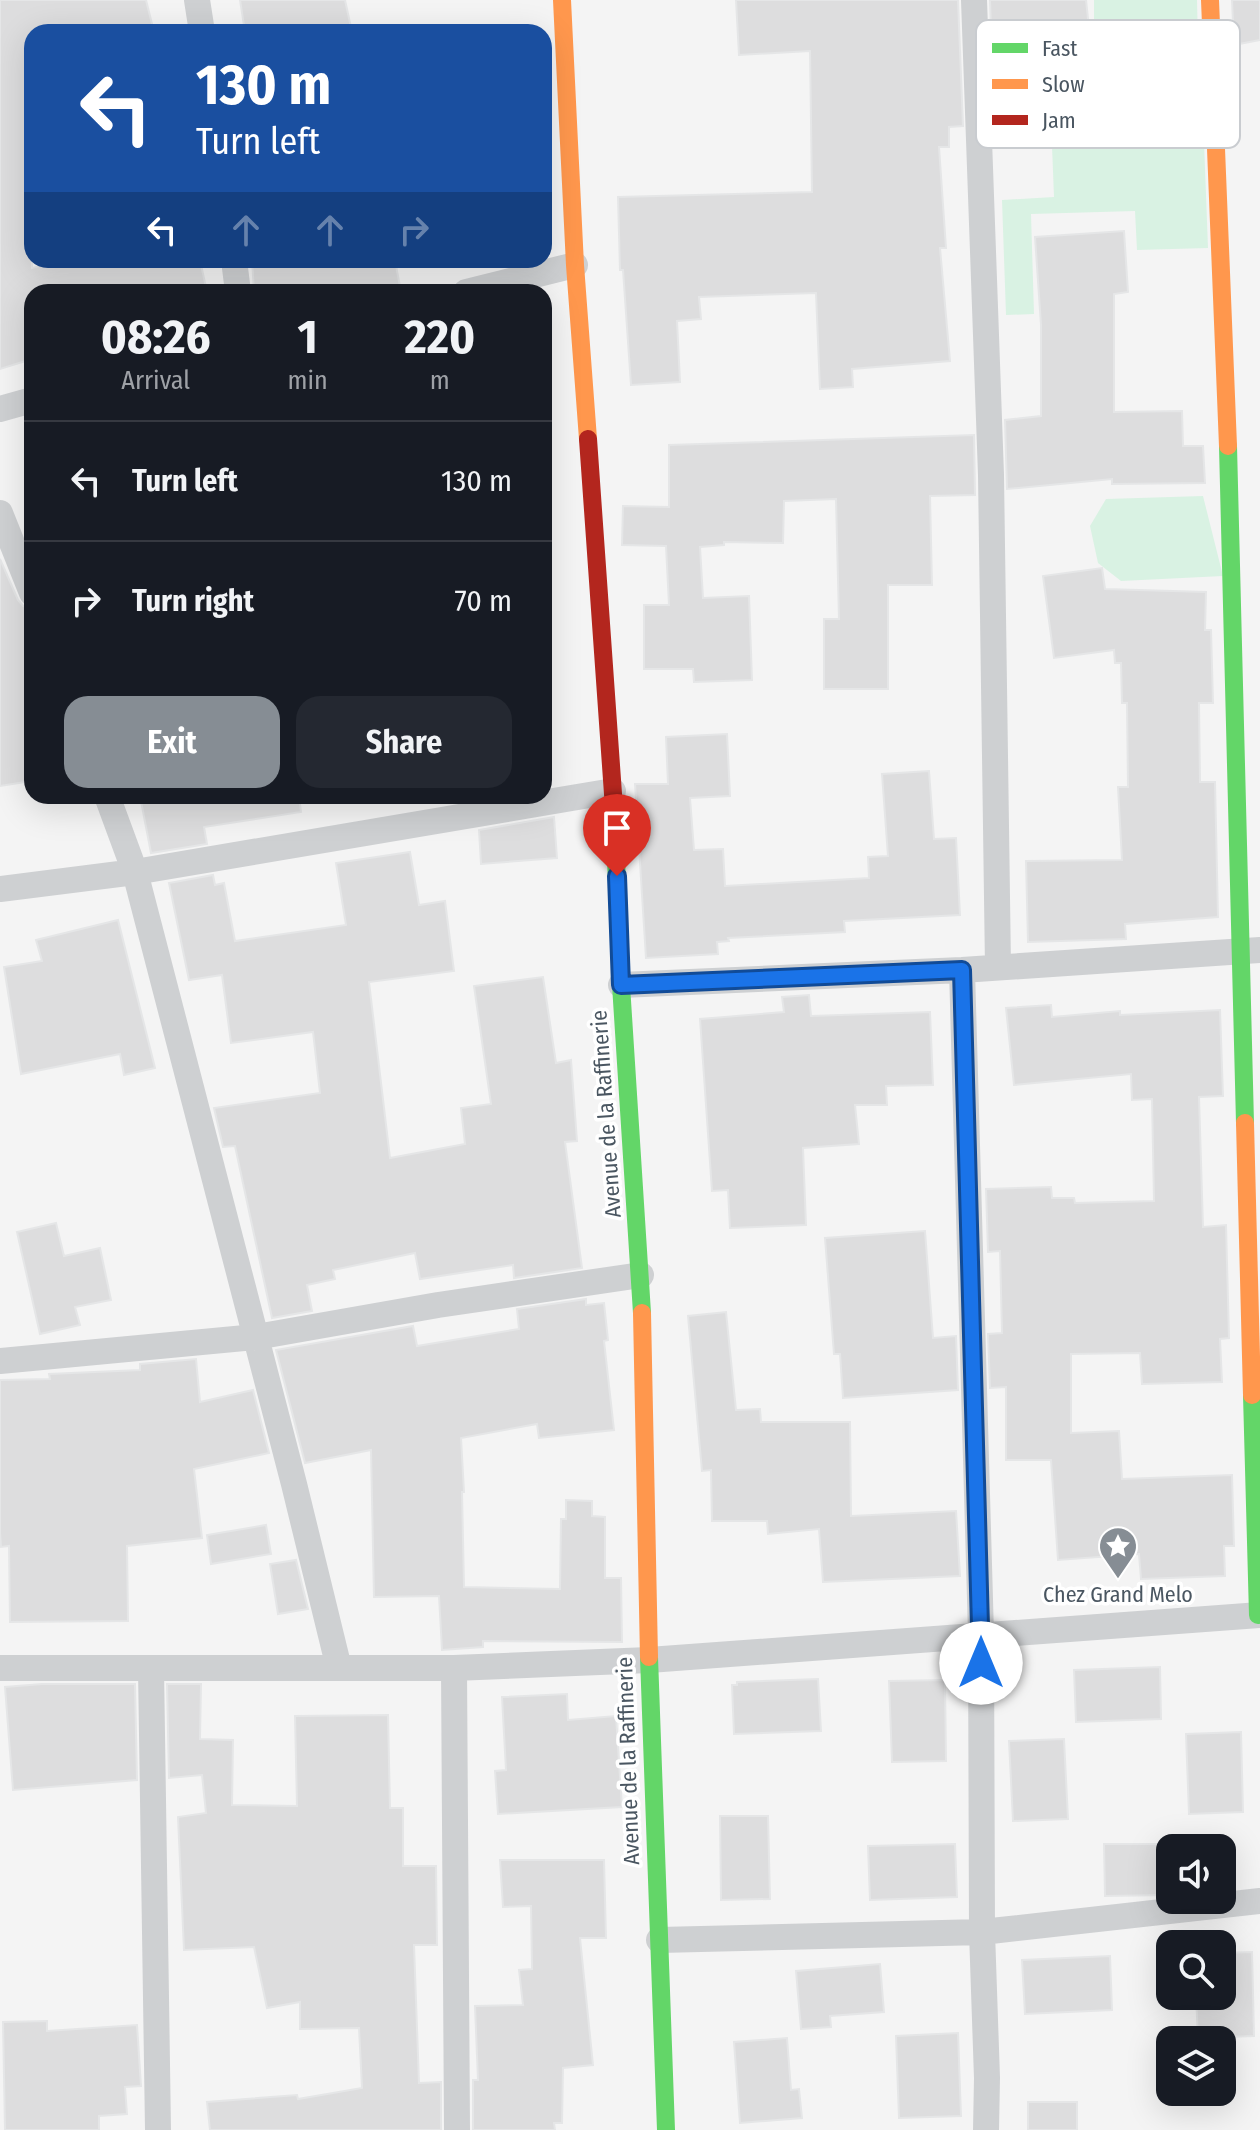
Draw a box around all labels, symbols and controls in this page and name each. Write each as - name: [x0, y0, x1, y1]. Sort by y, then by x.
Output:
- legend: [976, 20, 1240, 148]
- text: Fast: [1042, 35, 1078, 62]
- text: 130 m: [196, 52, 331, 119]
- icon: left: [64, 56, 168, 160]
- text: Slow: [1042, 71, 1085, 98]
- text: Jam: [1042, 107, 1076, 134]
- text: Turn left: [196, 120, 320, 164]
- icon: left: [140, 208, 184, 252]
- icon: ahead: [224, 208, 268, 252]
- icon: ahead: [308, 208, 352, 252]
- icon: right: [392, 208, 436, 252]
- text: 08:26: [101, 308, 211, 366]
- text: 1: [297, 308, 318, 366]
- text: 220: [405, 308, 475, 366]
- text: Arrival: [121, 365, 190, 396]
- text: min: [287, 365, 328, 396]
- text: m: [430, 365, 450, 396]
- icon: left: [64, 459, 108, 503]
- text: Turn left: [132, 463, 238, 499]
- text: 130 m: [441, 463, 512, 499]
- icon: right: [64, 579, 108, 623]
- text: Turn right: [132, 583, 254, 619]
- text: 70 m: [454, 583, 512, 619]
- button: Exit: [64, 696, 280, 788]
- button: Share: [296, 696, 512, 788]
- pin: [583, 794, 651, 876]
- icon: arrive: [595, 806, 639, 850]
- street label: Avenue de la Raffinerie: [585, 1009, 627, 1219]
- place icon: Chez Grand Melo: [1097, 1525, 1139, 1580]
- place label: Chez Grand Melo: [1043, 1581, 1193, 1608]
- position arrow: [939, 1621, 1023, 1705]
- street label: Avenue de la Raffinerie: [611, 1657, 645, 1865]
- map controls: [1156, 1834, 1236, 2106]
- button: sound: [1156, 1834, 1236, 1914]
- button: search: [1156, 1930, 1236, 2010]
- button: layers: [1156, 2026, 1236, 2106]

